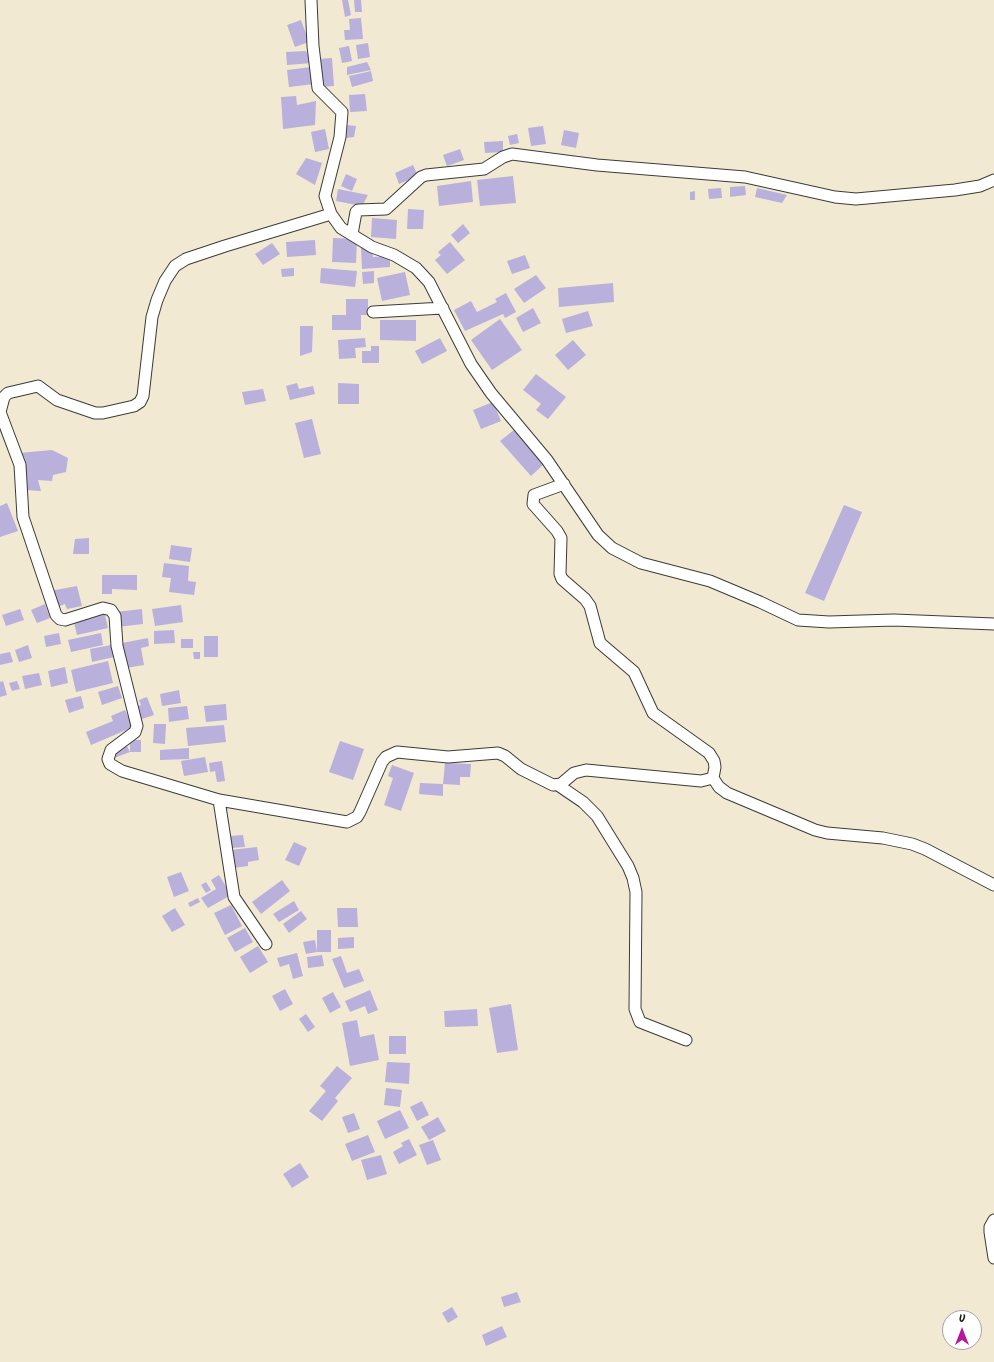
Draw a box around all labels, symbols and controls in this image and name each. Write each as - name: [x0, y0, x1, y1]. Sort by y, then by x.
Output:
- north arrow: [942, 1310, 982, 1350]
- text: U: [959, 1310, 965, 1328]

